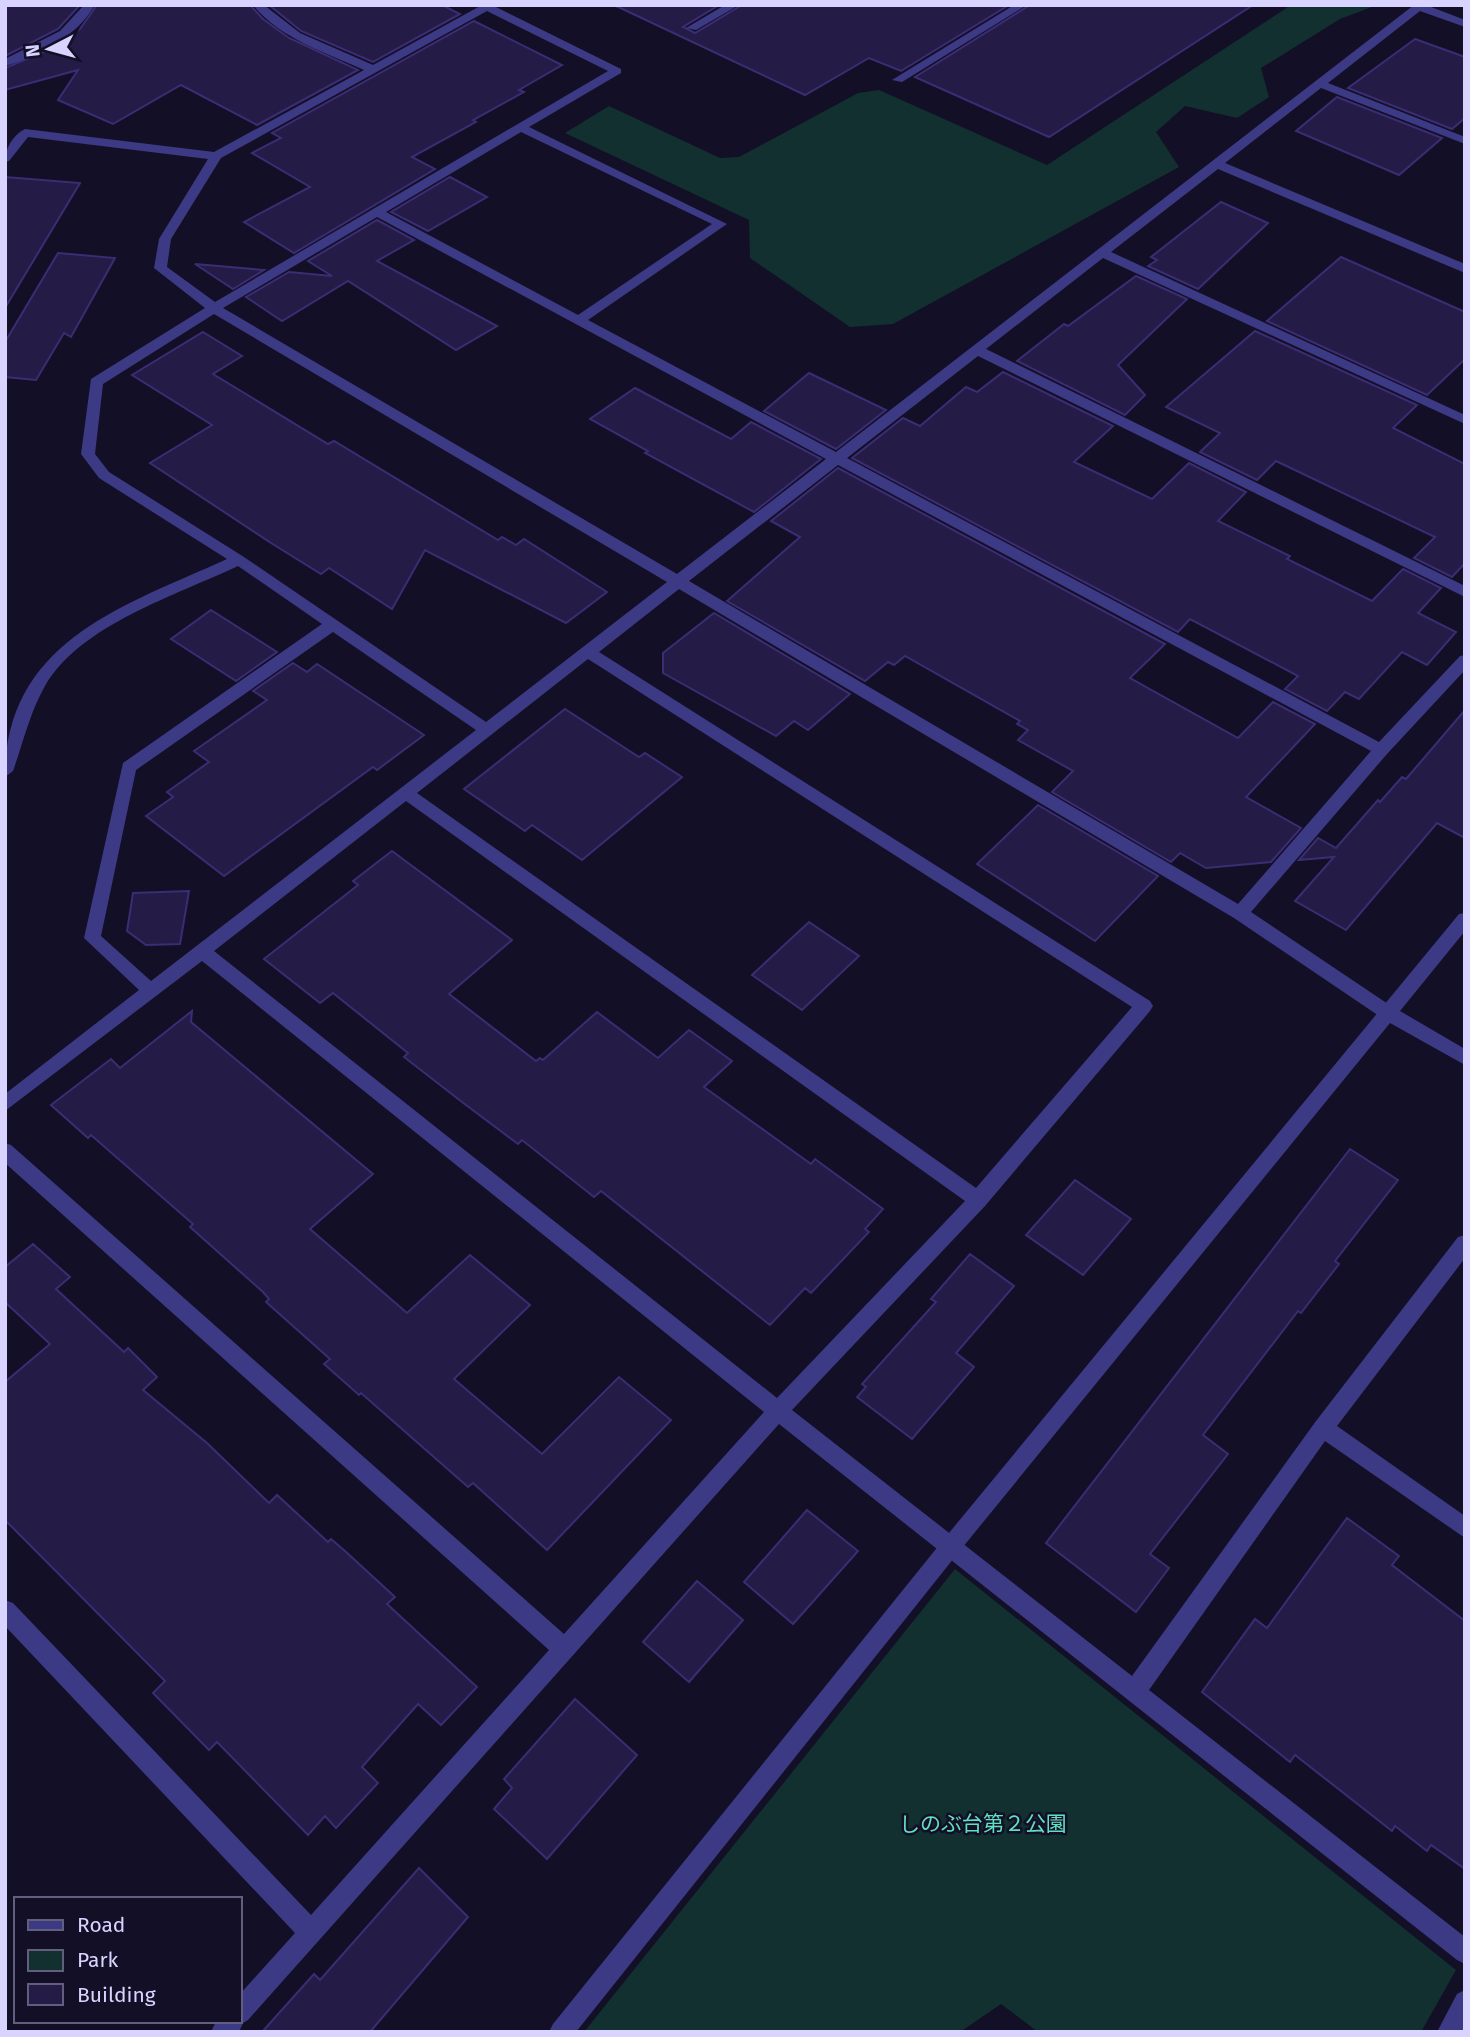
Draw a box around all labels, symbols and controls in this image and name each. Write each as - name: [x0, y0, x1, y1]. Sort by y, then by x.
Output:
- north arrow: [14, 14, 84, 84]
- text: N: [20, 43, 45, 58]
- park label: しのぶ台第２公園: [899, 1811, 1067, 1837]
- legend: [14, 1897, 242, 2023]
- text: Road: [77, 1912, 125, 1938]
- text: Park: [77, 1947, 119, 1973]
- text: Building: [77, 1982, 156, 2008]

